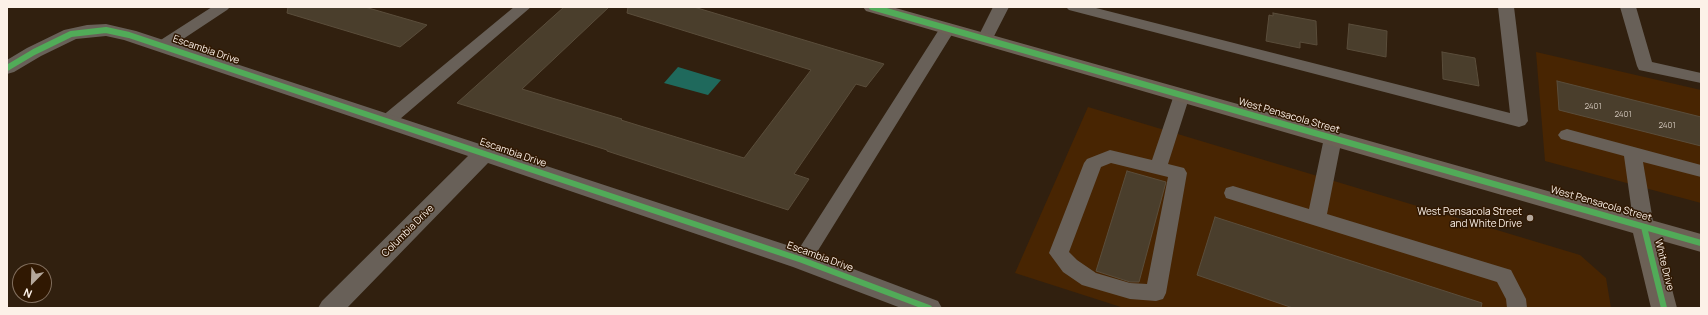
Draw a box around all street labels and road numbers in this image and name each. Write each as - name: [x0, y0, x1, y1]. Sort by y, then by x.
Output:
- street label: Escambia Drive: [171, 33, 241, 67]
- street label: West Pensacola Street: [1237, 96, 1341, 136]
- street label: Escambia Drive: [478, 136, 548, 170]
- street label: West Pensacola Street: [1549, 184, 1653, 224]
- street label: Columbia Drive: [379, 202, 437, 260]
- street label: White Drive: [1652, 238, 1676, 292]
- street label: Escambia Drive: [785, 239, 855, 275]

